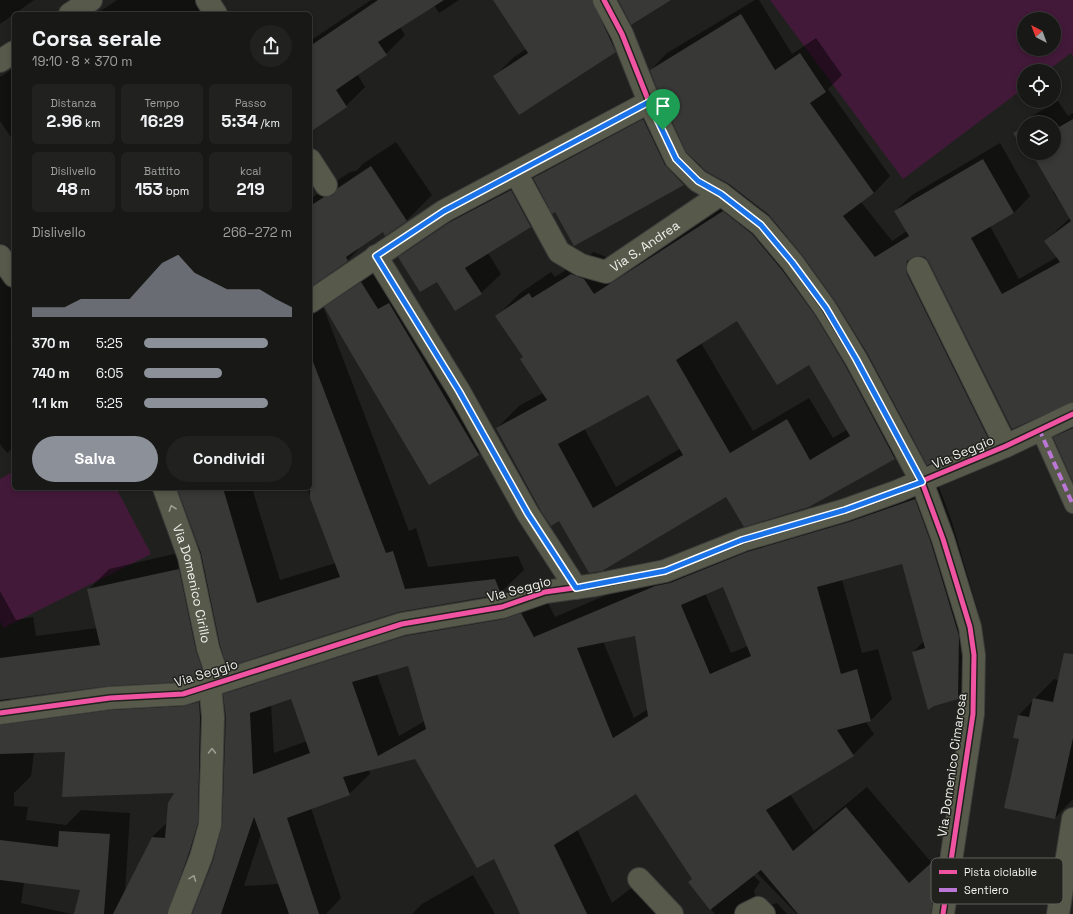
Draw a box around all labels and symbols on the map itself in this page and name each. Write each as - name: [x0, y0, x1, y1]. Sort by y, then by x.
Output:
- north arrow: [1017, 12, 1061, 56]
- pin: [646, 89, 680, 130]
- street label: Via S. Andrea: [606, 216, 683, 276]
- street label: Via Seggio: [929, 431, 997, 473]
- one-way arrow: [169, 505, 177, 512]
- street label: Via Domenico Cirillo: [169, 522, 215, 645]
- street label: Via Seggio: [485, 572, 553, 606]
- street label: Via Seggio: [172, 655, 240, 691]
- street label: Via Domenico Cimarosa: [933, 691, 971, 838]
- one-way arrow: [208, 748, 216, 754]
- legend: [931, 858, 1063, 904]
- text: Pista ciclabile: [964, 865, 1037, 879]
- one-way arrow: [189, 874, 197, 881]
- text: Sentiero: [964, 883, 1009, 897]

